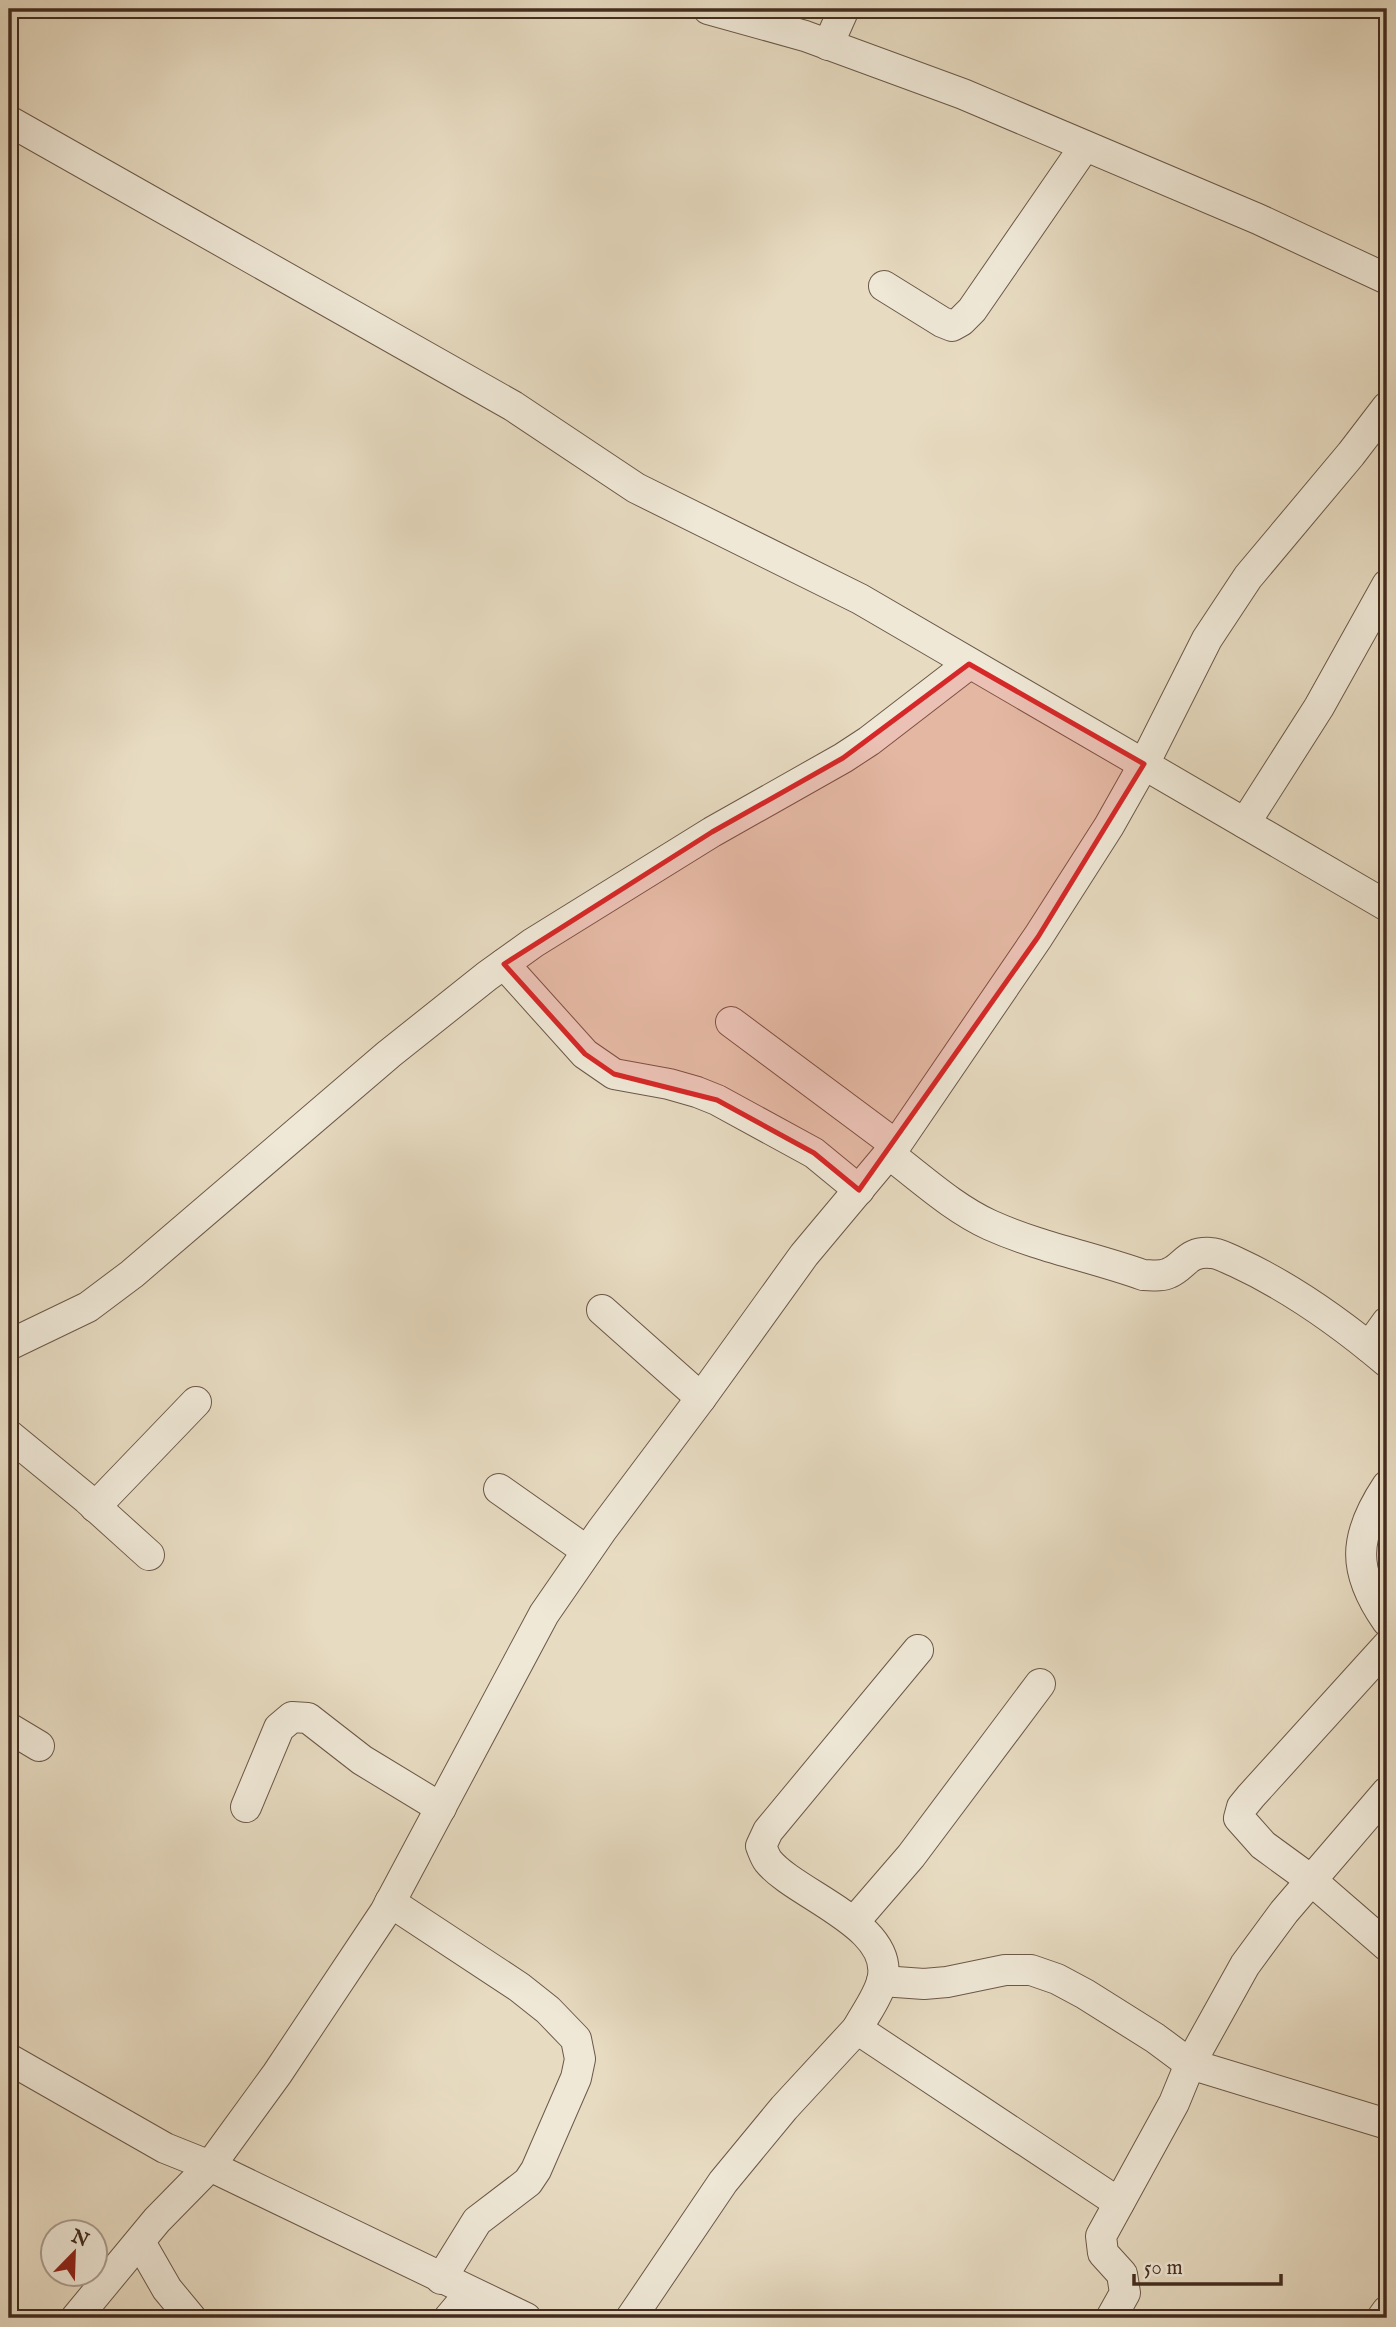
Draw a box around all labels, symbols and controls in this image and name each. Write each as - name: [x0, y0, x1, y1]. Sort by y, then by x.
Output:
- north arrow: [38, 2218, 108, 2288]
- text: N: [67, 2225, 93, 2254]
- scale bar: [1134, 2243, 1280, 2287]
- text: 50 m: [1144, 2255, 1183, 2282]

